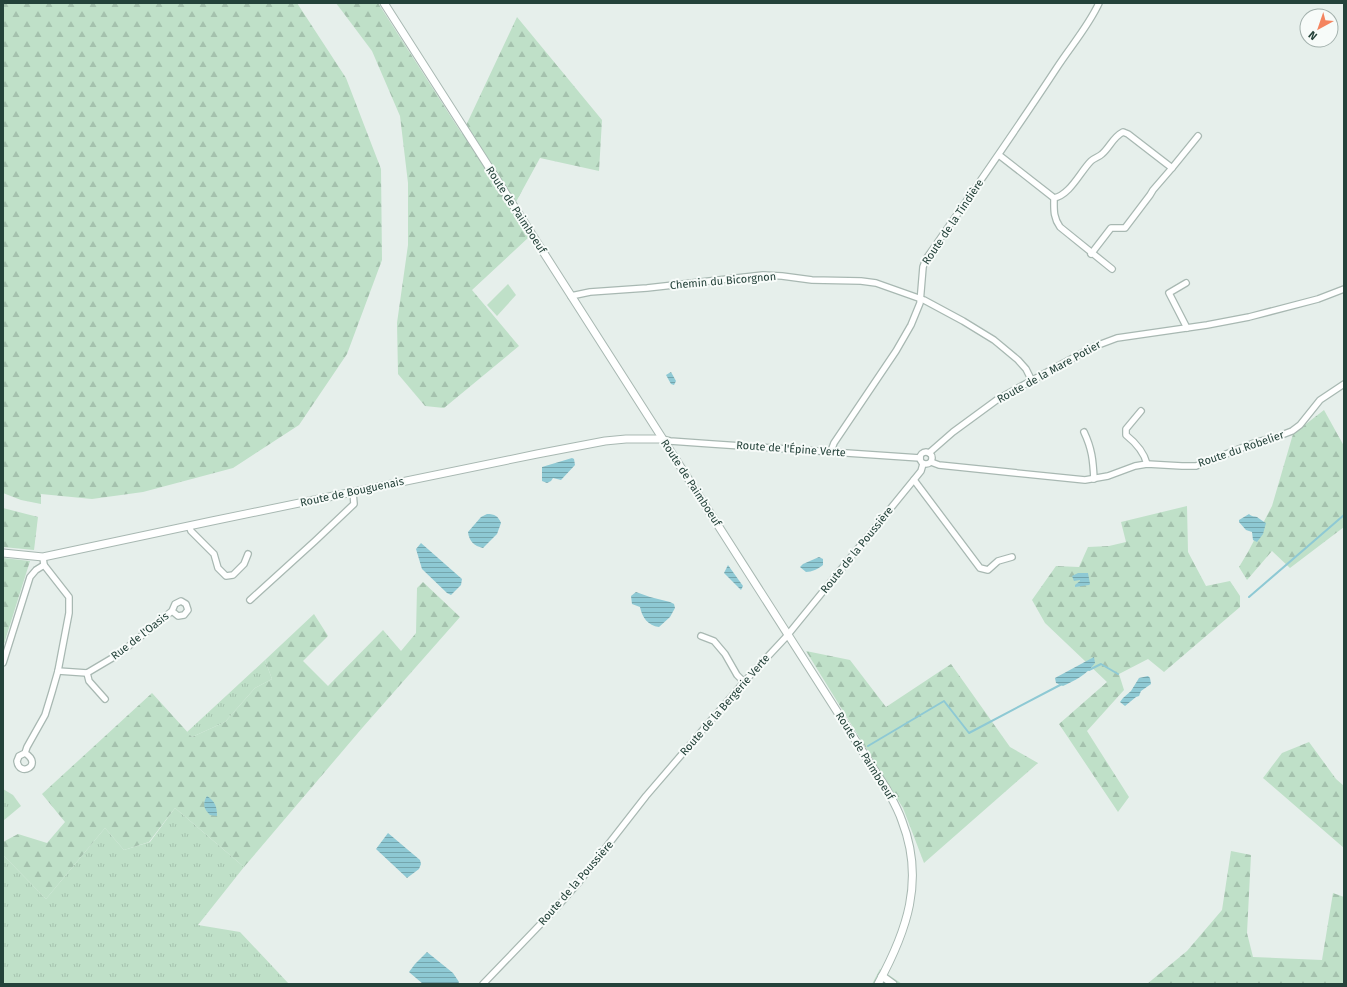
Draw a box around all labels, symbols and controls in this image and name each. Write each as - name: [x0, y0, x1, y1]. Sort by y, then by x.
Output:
- north arrow: [1299, 8, 1339, 48]
- text: N: [1306, 28, 1320, 43]
- street label: Route de Paimboeuf: [483, 164, 550, 257]
- street label: Route de la Tindière: [920, 177, 986, 267]
- street label: Chemin du Bicorgnon: [669, 270, 777, 292]
- street label: Route de la Mare Potier: [995, 338, 1104, 406]
- street label: Route du Robelier: [1196, 428, 1286, 470]
- street label: Route de Paimboeuf: [658, 437, 725, 530]
- street label: Route de l'Épine Verte: [736, 438, 846, 459]
- street label: Route de Bouguenais: [299, 475, 405, 509]
- street label: Route de la Poussière: [818, 504, 896, 596]
- street label: Rue de l'Oasis: [109, 609, 171, 663]
- street label: Route de la Bergerie Verte: [677, 652, 773, 758]
- street label: Route de Paimboeuf: [833, 710, 898, 803]
- street label: Route de la Poussière: [536, 838, 616, 928]

